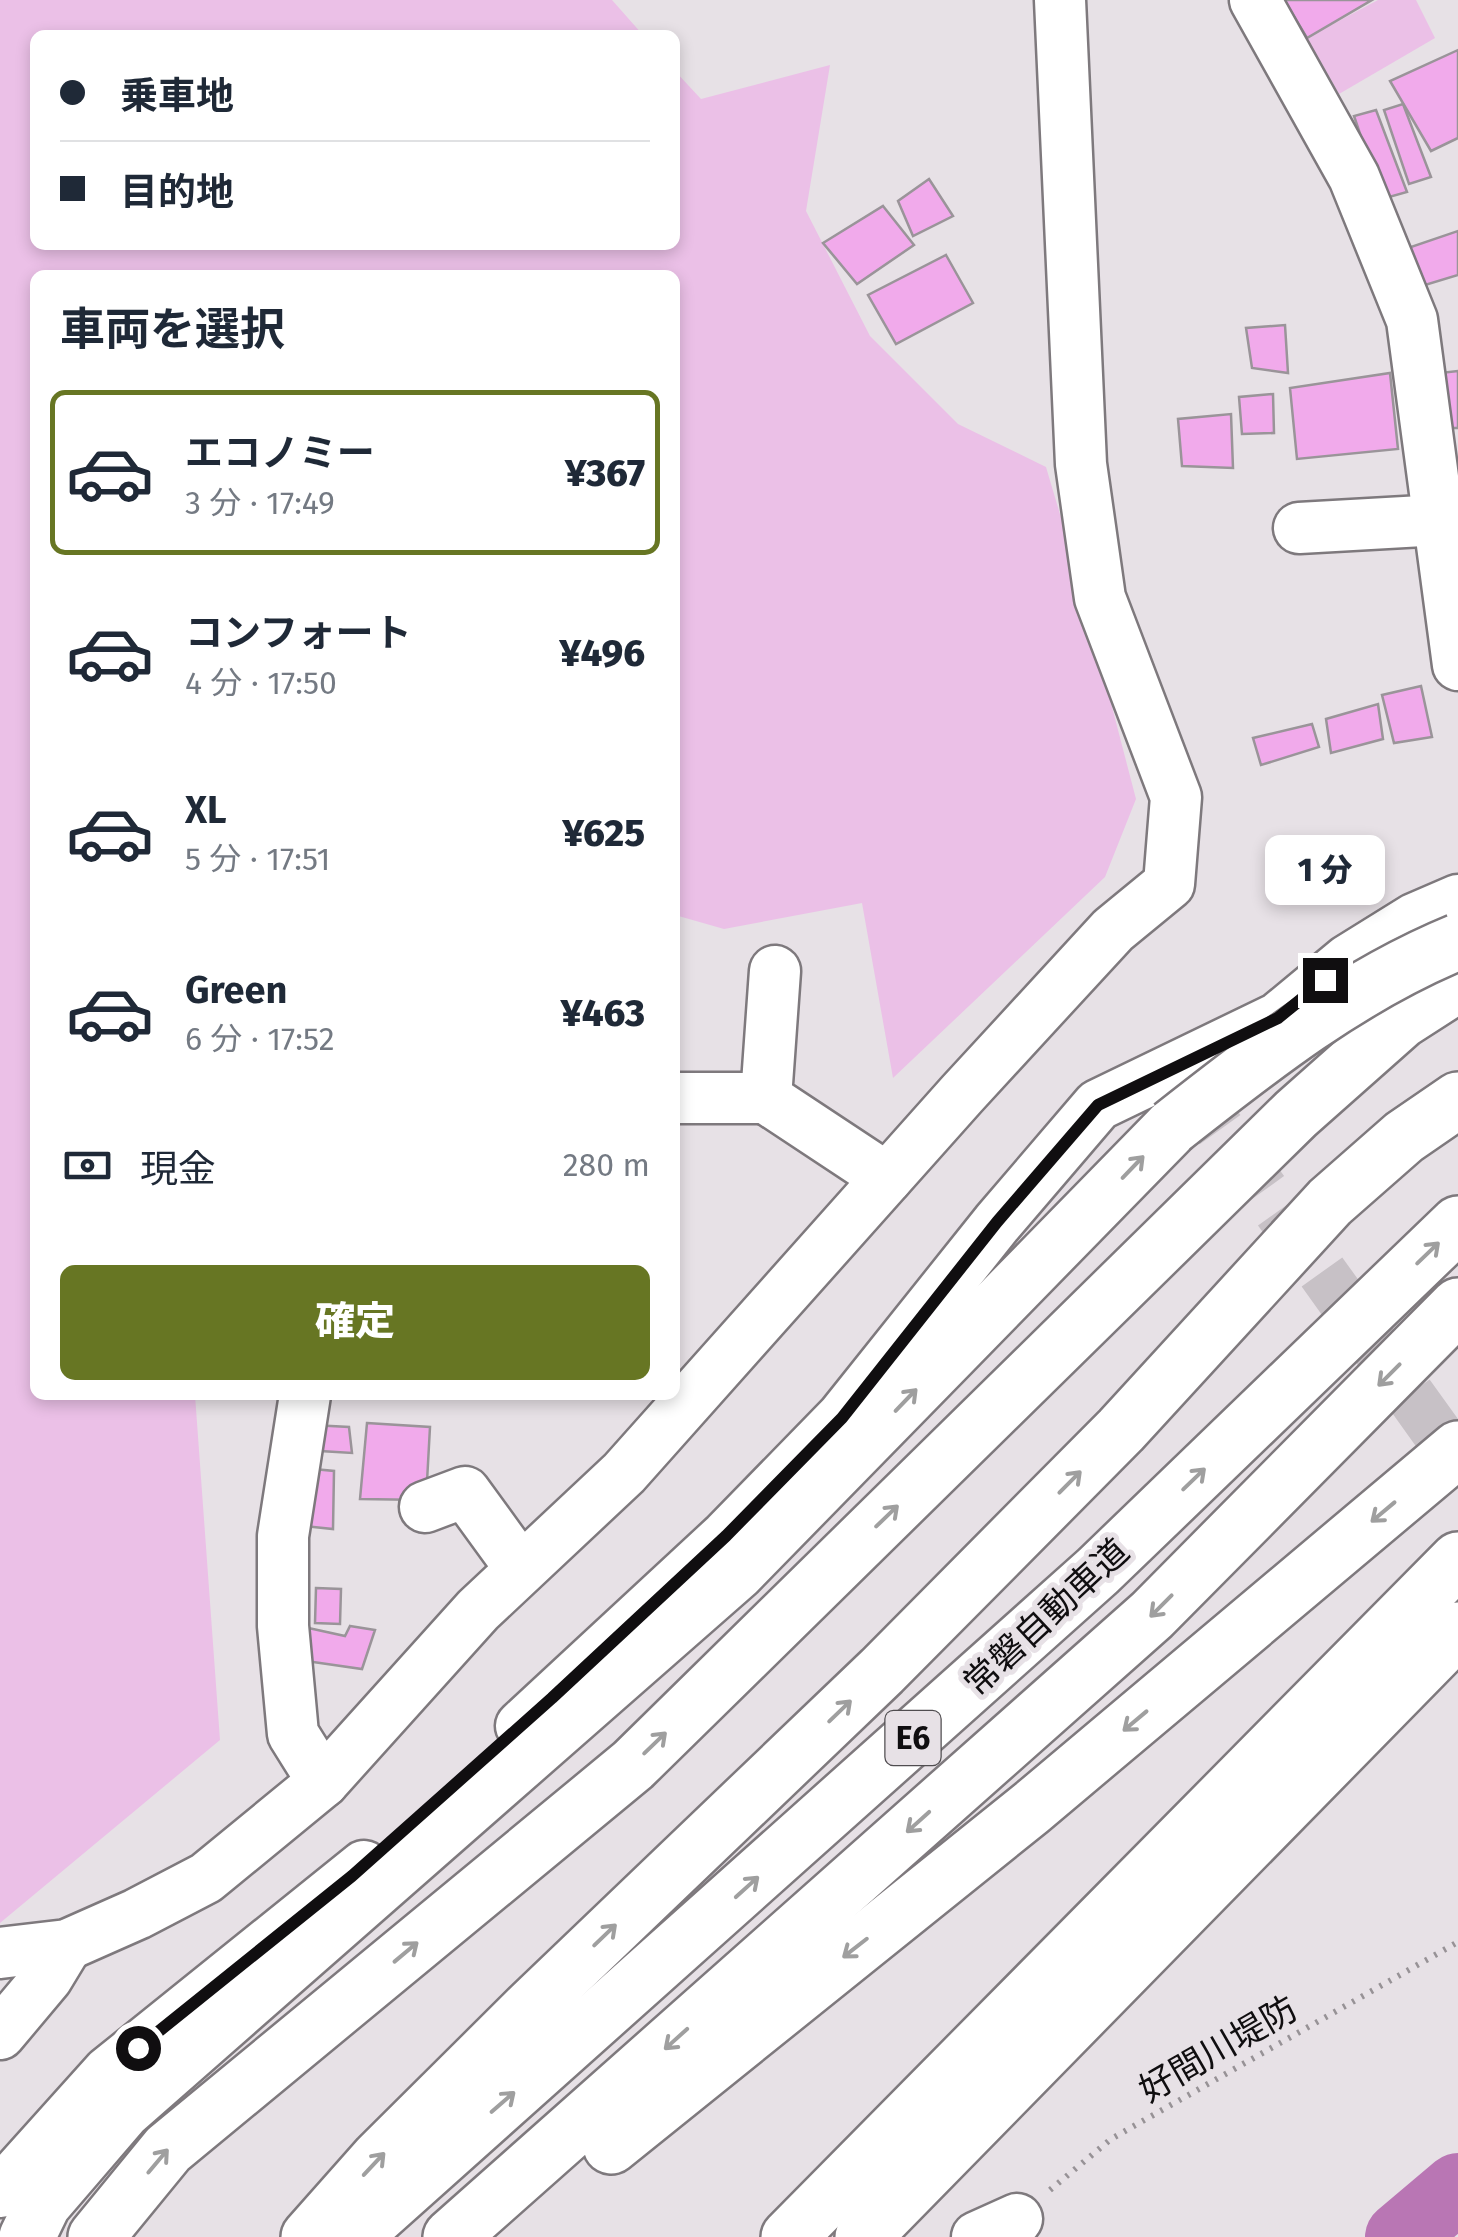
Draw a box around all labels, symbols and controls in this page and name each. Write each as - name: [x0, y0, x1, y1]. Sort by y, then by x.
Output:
- text: 乗車地: [120, 73, 234, 119]
- text: 目的地: [120, 169, 234, 215]
- text: 車両を選択: [60, 303, 285, 357]
- icon: car: [65, 428, 155, 518]
- text: エコノミー: [185, 430, 375, 476]
- text: ¥367: [565, 450, 645, 496]
- text: 3 分 · 17:49: [185, 484, 335, 522]
- icon: car: [65, 608, 155, 698]
- text: コンフォート: [185, 610, 412, 656]
- text: ¥496: [559, 630, 645, 676]
- text: 4 分 · 17:50: [185, 664, 337, 702]
- text: XL: [185, 787, 227, 833]
- icon: car: [65, 788, 155, 878]
- text: ¥625: [562, 810, 645, 856]
- callout: 1 分: [1265, 835, 1385, 905]
- text: 5 分 · 17:51: [185, 840, 330, 878]
- text: 1 分: [1298, 851, 1352, 889]
- route end: [1303, 958, 1348, 1003]
- text: Green: [185, 967, 288, 1013]
- icon: car: [65, 968, 155, 1058]
- text: ¥463: [561, 990, 645, 1036]
- text: 6 分 · 17:52: [185, 1020, 335, 1058]
- icon: cash: [60, 1138, 115, 1193]
- text: 現金: [140, 1146, 216, 1192]
- text: 280 m: [563, 1146, 650, 1184]
- one-way arrow: [1121, 1156, 1145, 1180]
- one-way arrow: [1415, 1241, 1439, 1265]
- button: 確定: [60, 1265, 650, 1380]
- one-way arrow: [1378, 1363, 1402, 1387]
- one-way arrow: [893, 1388, 917, 1412]
- one-way arrow: [1181, 1467, 1205, 1491]
- one-way arrow: [1058, 1470, 1082, 1494]
- one-way arrow: [1371, 1500, 1397, 1522]
- one-way arrow: [874, 1504, 898, 1528]
- street label: 常磐自動車道: [955, 1530, 1137, 1704]
- one-way arrow: [1149, 1594, 1173, 1618]
- one-way arrow: [827, 1700, 852, 1723]
- one-way arrow: [1122, 1710, 1148, 1732]
- road number: E6: [886, 1711, 940, 1765]
- one-way arrow: [642, 1732, 666, 1756]
- one-way arrow: [906, 1810, 931, 1833]
- one-way arrow: [734, 1876, 759, 1899]
- one-way arrow: [592, 1924, 617, 1948]
- one-way arrow: [842, 1937, 869, 1958]
- one-way arrow: [392, 1941, 418, 1963]
- street label: 好間川堤防: [1132, 1987, 1304, 2111]
- route start: [116, 2026, 161, 2071]
- one-way arrow: [664, 2027, 689, 2050]
- one-way arrow: [490, 2091, 516, 2113]
- one-way arrow: [146, 2149, 168, 2175]
- one-way arrow: [362, 2152, 385, 2177]

